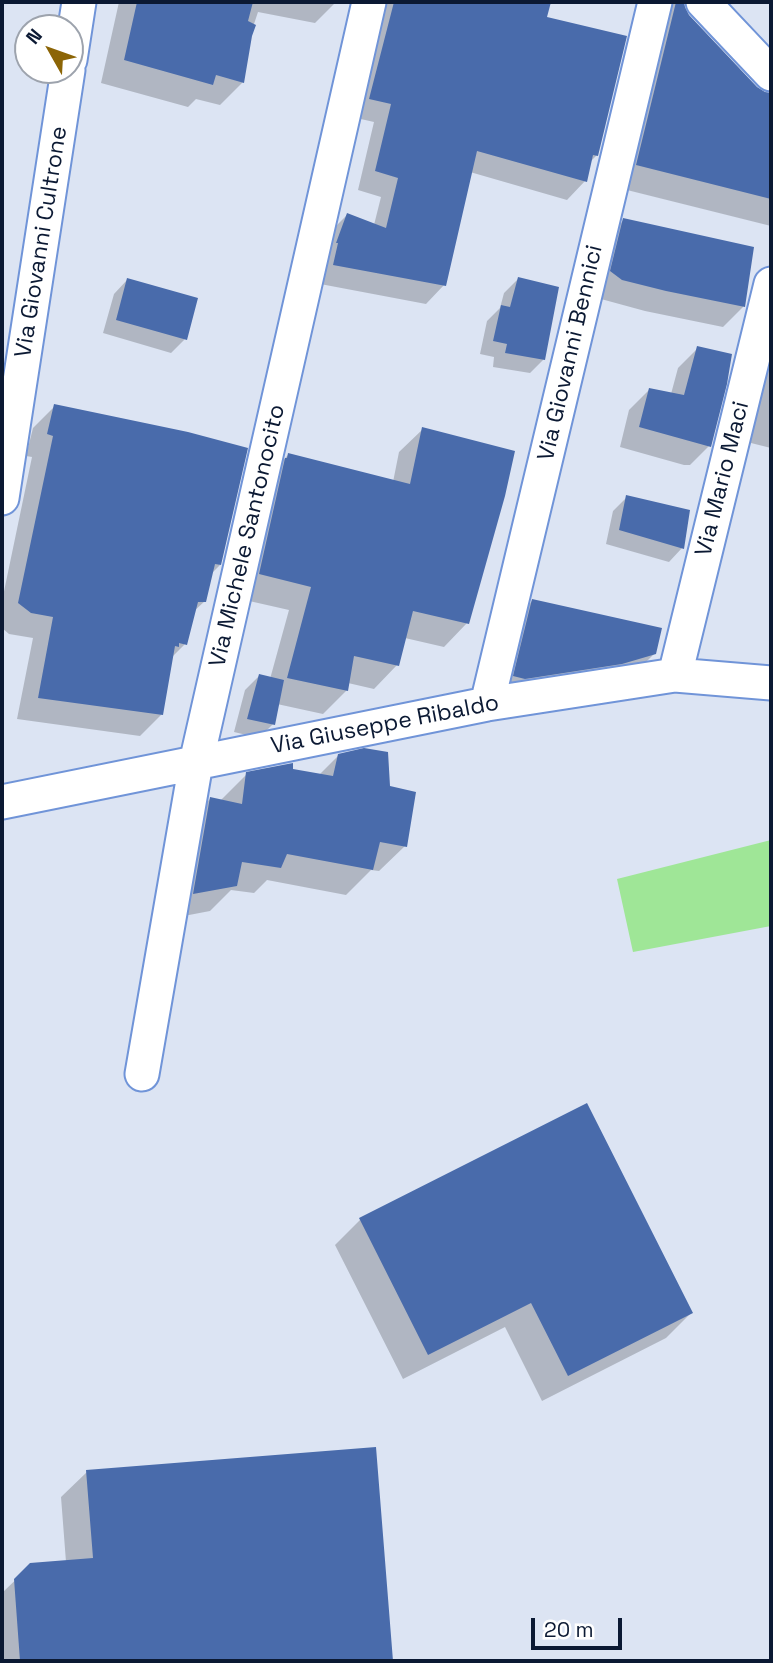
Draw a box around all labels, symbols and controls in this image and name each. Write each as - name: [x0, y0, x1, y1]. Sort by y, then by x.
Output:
- north arrow: [14, 14, 84, 84]
- text: N: [20, 24, 48, 49]
- street label: Via Giovanni Cultrone: [10, 124, 74, 360]
- street label: Via Giovanni Bennici: [533, 242, 609, 464]
- street label: Via Mario Maci: [690, 399, 756, 559]
- street label: Via Michele Santonocito: [204, 402, 292, 670]
- street label: Via Giuseppe Ribaldo: [269, 689, 501, 761]
- scale bar: [535, 1604, 626, 1648]
- text: 20 m: [544, 1616, 594, 1643]

